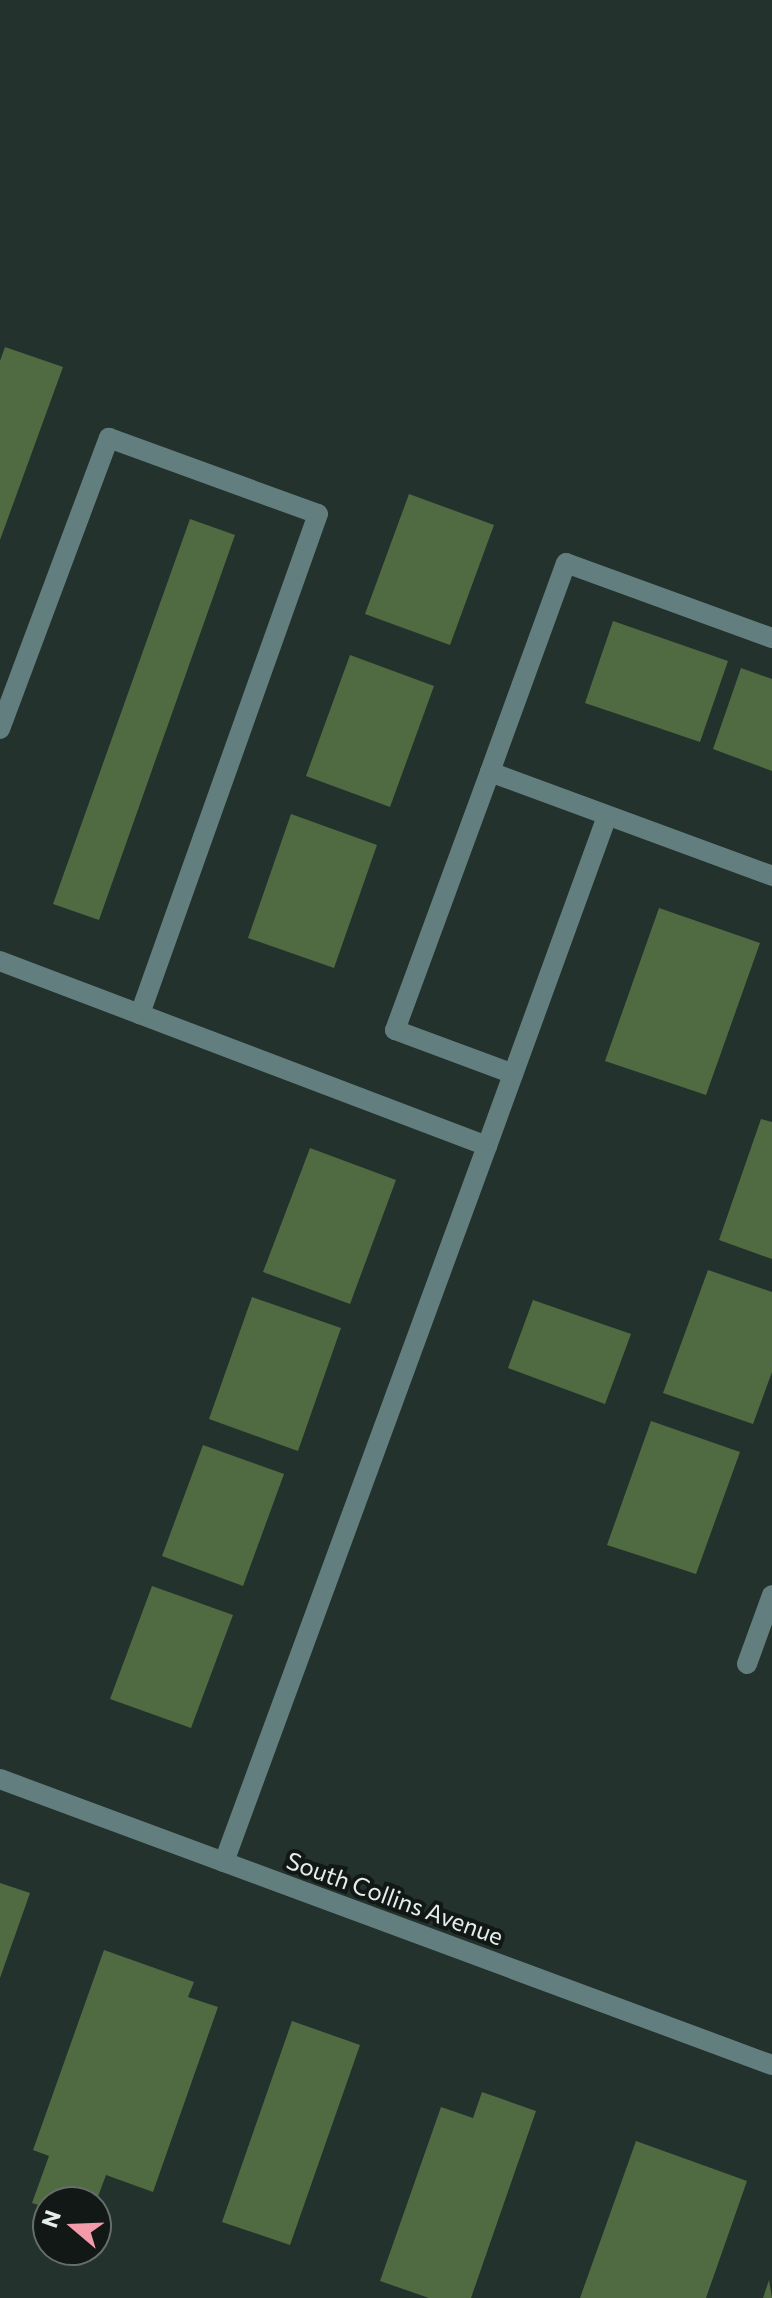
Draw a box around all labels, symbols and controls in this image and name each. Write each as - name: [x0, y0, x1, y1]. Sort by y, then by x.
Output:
- street label: South Collins Avenue: [283, 1845, 507, 1951]
- north arrow: [32, 2186, 112, 2266]
- text: N: [35, 2206, 66, 2231]

